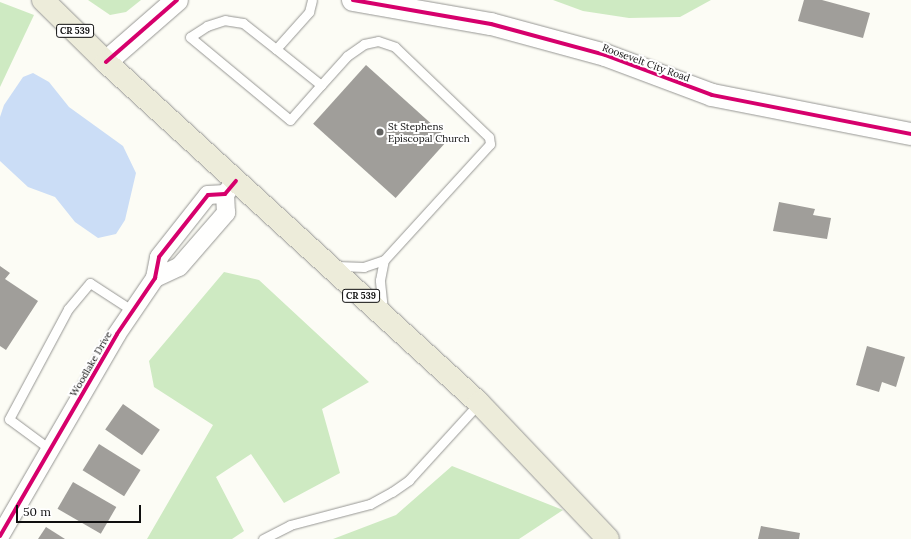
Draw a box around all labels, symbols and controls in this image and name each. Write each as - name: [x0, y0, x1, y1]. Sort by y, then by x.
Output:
- road number: CR 539: [56, 24, 94, 38]
- street label: Roosevelt City Road: [600, 42, 692, 84]
- place label: St Stephens Episcopal Church: [388, 120, 470, 144]
- marker: St Stephens Episcopal Church: [375, 127, 385, 137]
- road number: CR 539: [342, 289, 380, 303]
- street label: Woodlake Drive: [67, 329, 115, 399]
- scale bar: [18, 497, 143, 523]
- text: 50 m: [23, 504, 51, 519]

